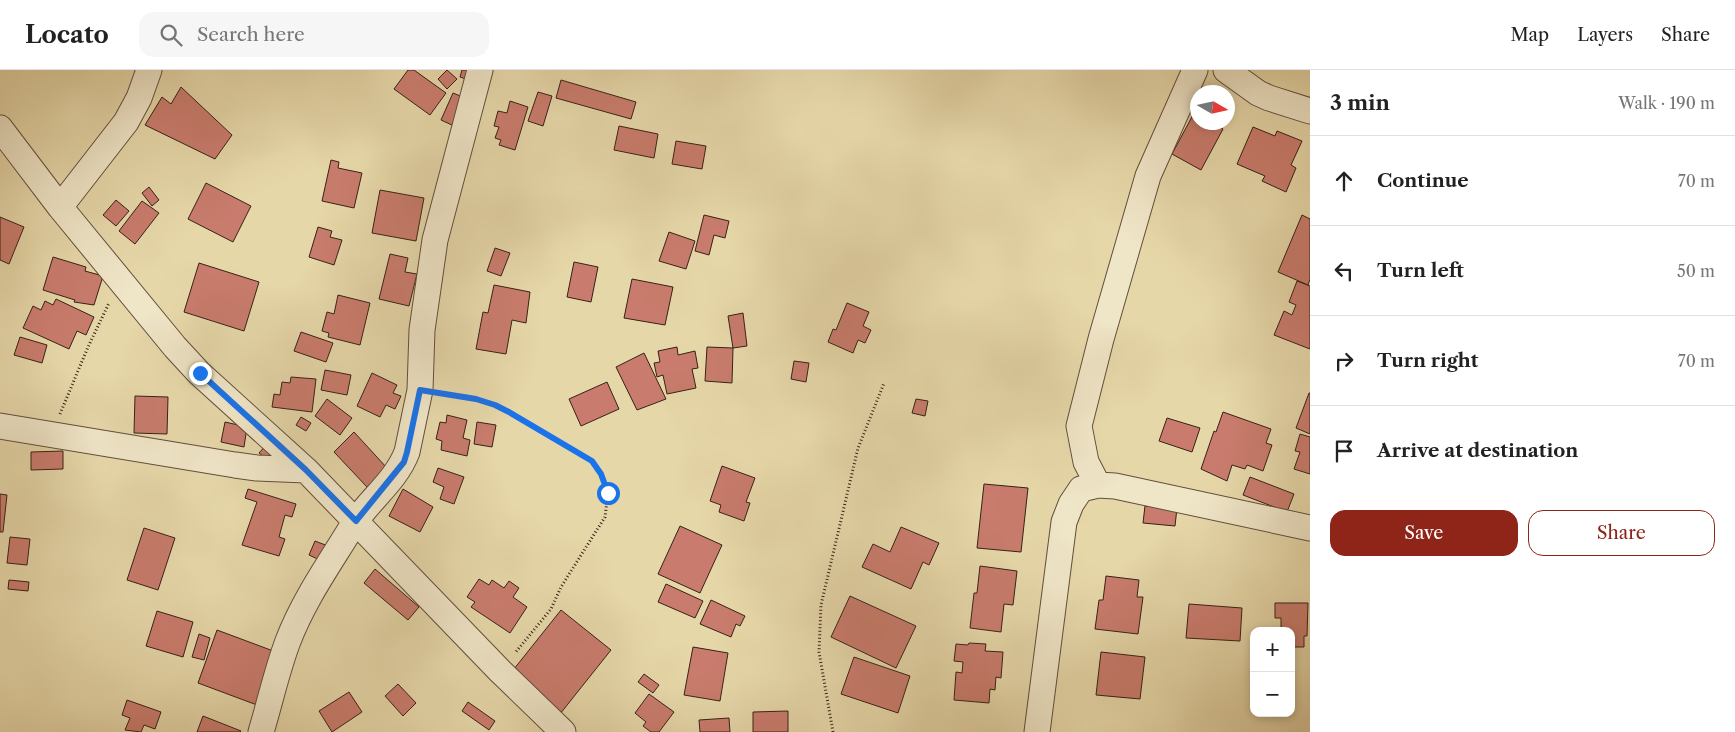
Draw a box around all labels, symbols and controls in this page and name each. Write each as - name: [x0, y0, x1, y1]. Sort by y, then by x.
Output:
- search box: [139, 12, 489, 57]
- text: Locato: [25, 20, 109, 49]
- icon: search: [157, 21, 185, 49]
- text: Search here: [197, 23, 305, 46]
- text: Map: [1511, 24, 1549, 46]
- text: Layers: [1577, 24, 1633, 46]
- text: Share: [1661, 24, 1710, 46]
- north arrow: [1190, 85, 1235, 130]
- text: 3 min: [1330, 90, 1390, 115]
- text: Walk · 190 m: [1618, 93, 1715, 113]
- icon: ahead: [1330, 167, 1358, 195]
- text: Continue: [1377, 169, 1469, 192]
- text: 70 m: [1678, 171, 1715, 191]
- icon: left: [1330, 257, 1358, 285]
- text: Turn left: [1377, 259, 1464, 282]
- text: 50 m: [1677, 261, 1715, 281]
- icon: right: [1330, 347, 1358, 375]
- text: Turn right: [1377, 349, 1478, 372]
- text: 70 m: [1678, 351, 1715, 371]
- route end: [189, 362, 212, 385]
- icon: arrive: [1330, 437, 1358, 465]
- text: Arrive at destination: [1377, 439, 1578, 462]
- route start: [597, 482, 620, 505]
- button: Save: [1330, 510, 1518, 556]
- button: Share: [1528, 510, 1715, 556]
- map controls: [1250, 627, 1295, 717]
- button: +: [1250, 627, 1295, 672]
- button: −: [1250, 672, 1295, 717]

